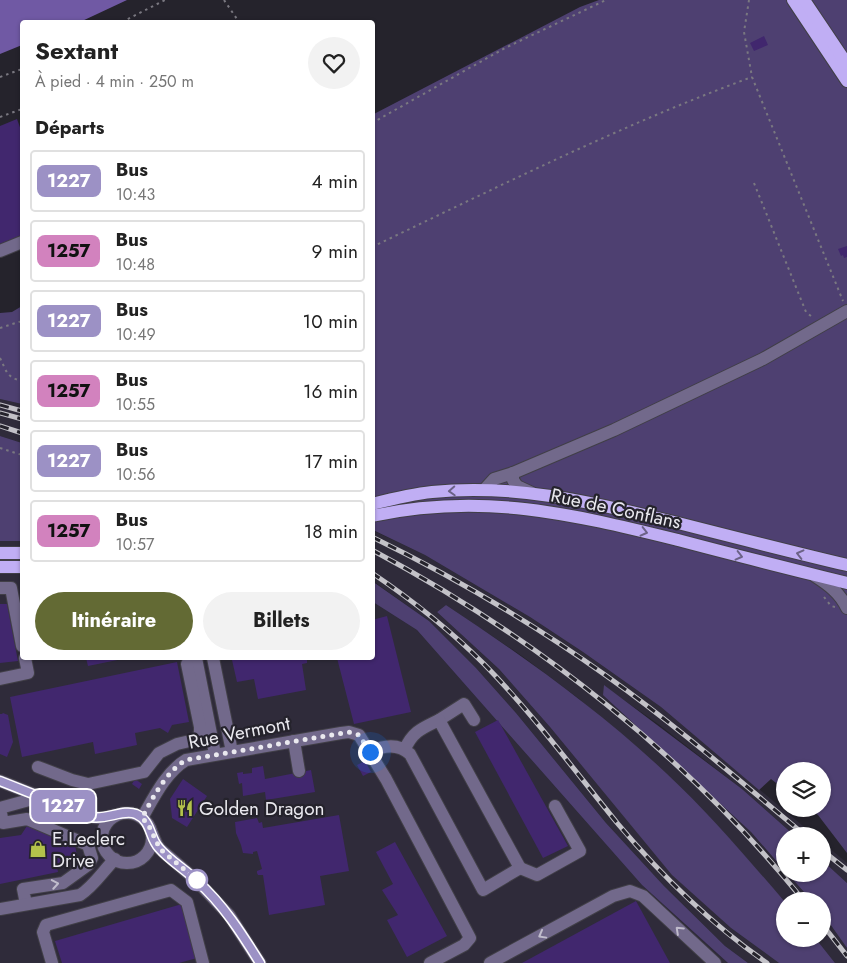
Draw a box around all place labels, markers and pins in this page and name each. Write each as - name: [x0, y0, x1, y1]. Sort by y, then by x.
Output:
- place label: Golden Dragon: [199, 795, 325, 822]
- restaurant icon: Golden Dragon: [175, 798, 195, 818]
- place label: E.Leclerc Drive: [52, 825, 125, 874]
- shop icon: E.Leclerc Drive: [28, 839, 48, 859]
- unlabelled marker: [186, 869, 208, 891]

